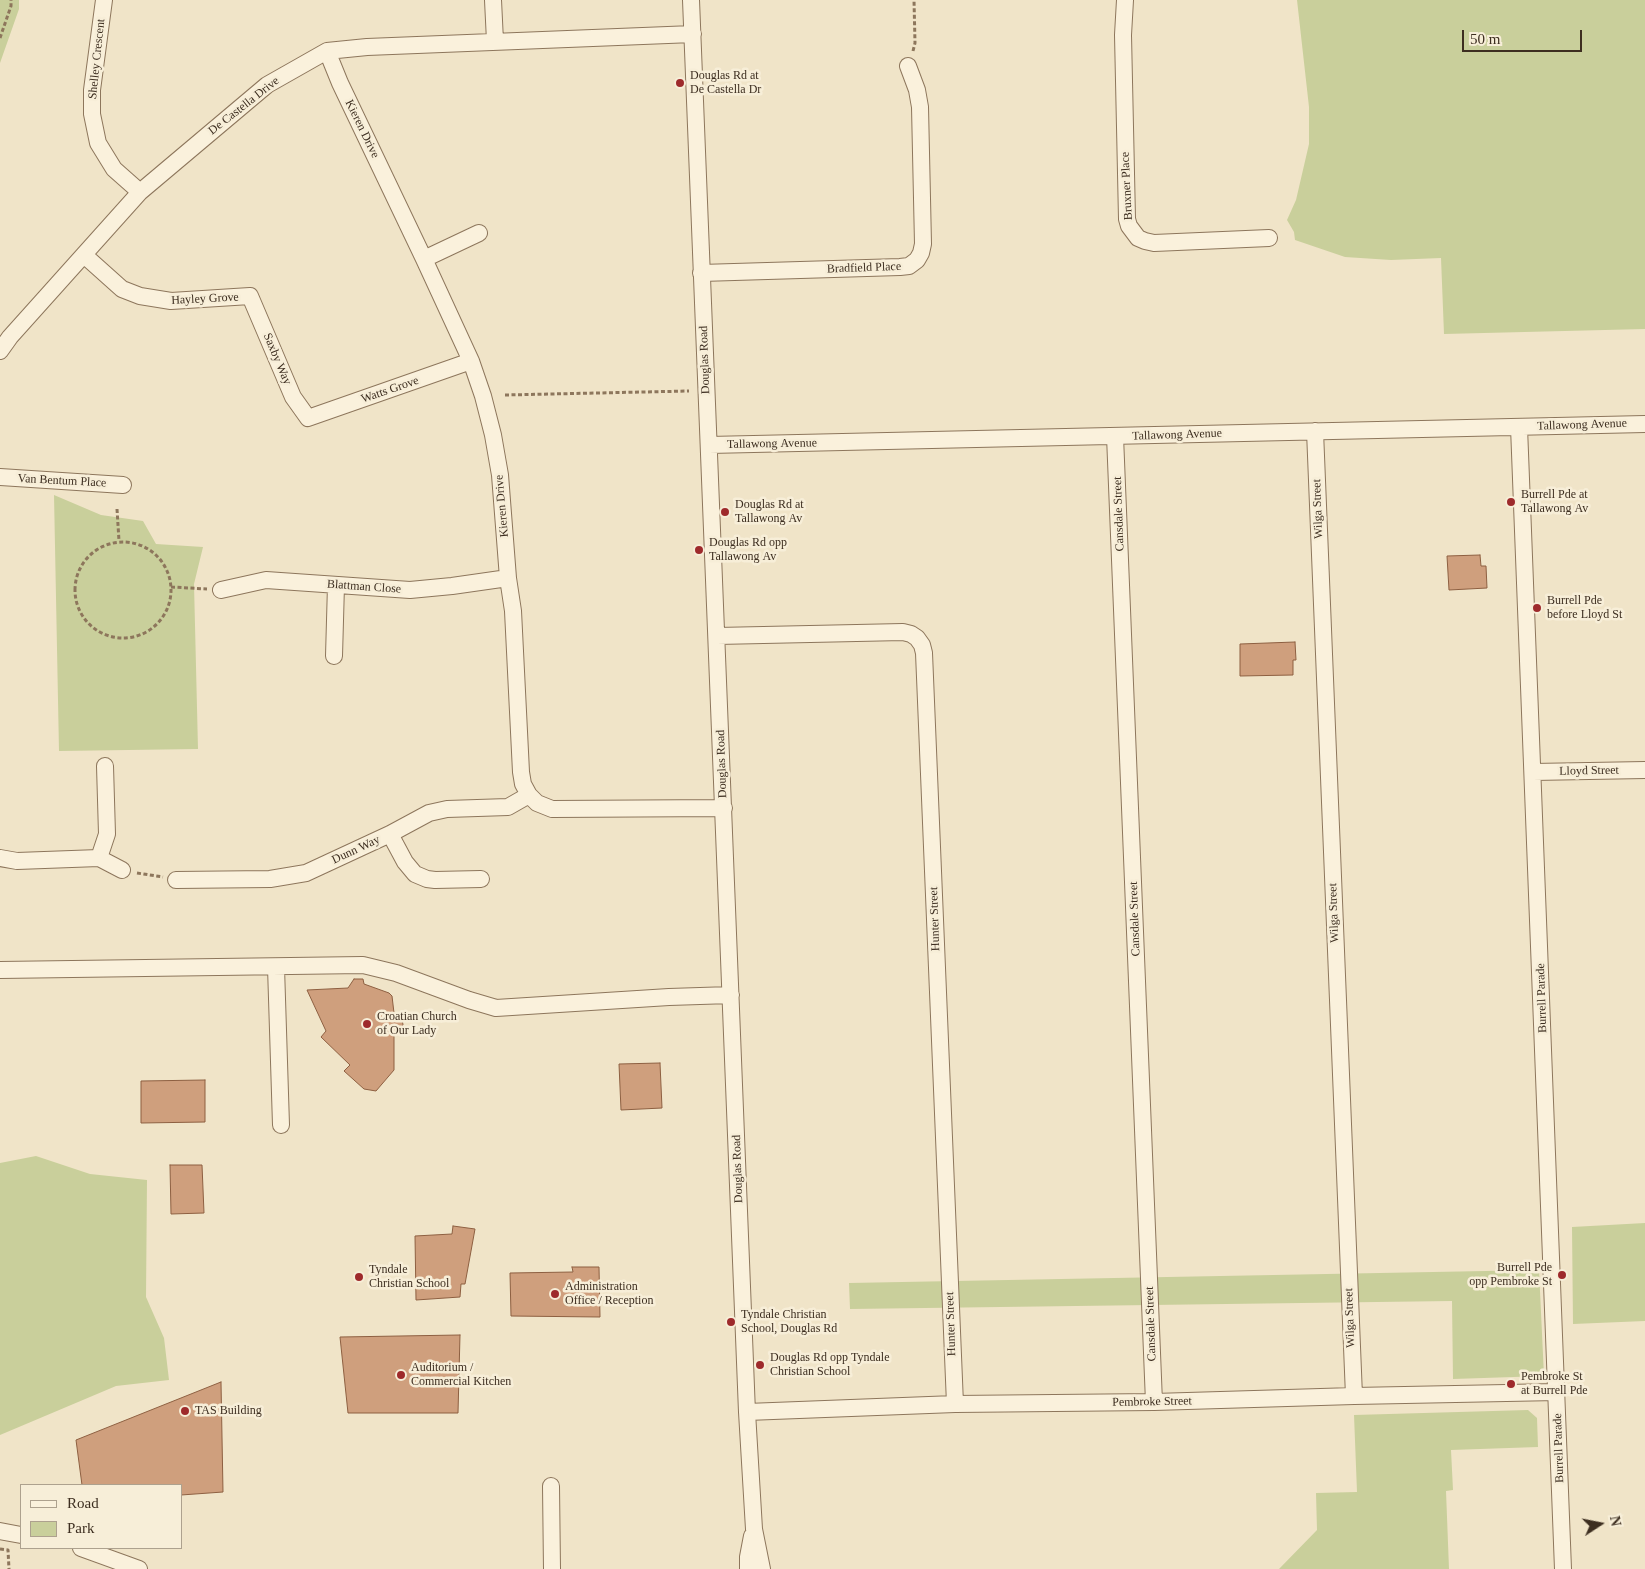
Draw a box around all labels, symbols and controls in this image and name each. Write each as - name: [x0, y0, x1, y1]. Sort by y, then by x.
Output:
- street label: Shelley Crescent: [86, 18, 108, 100]
- scale bar: [1465, 20, 1585, 52]
- text: 50 m: [1470, 31, 1500, 47]
- place label: Douglas Rd at De Castella Dr: [690, 69, 761, 97]
- street label: De Castella Drive: [206, 74, 282, 138]
- marker: Douglas Rd at De Castella Dr: [674, 77, 686, 89]
- street label: Kieren Drive: [342, 98, 382, 160]
- street label: Bruxner Place: [1118, 152, 1136, 220]
- street label: Bradfield Place: [827, 260, 901, 276]
- street label: Hayley Grove: [171, 290, 239, 308]
- street label: Douglas Road: [697, 326, 713, 394]
- street label: Saxby Way: [260, 331, 294, 387]
- street label: Watts Grove: [359, 373, 421, 407]
- street label: Tallawong Avenue: [1537, 416, 1627, 434]
- street label: Tallawong Avenue: [1132, 426, 1222, 444]
- street label: Tallawong Avenue: [727, 436, 817, 452]
- street label: Van Bentum Place: [17, 471, 107, 491]
- street label: Kieren Drive: [492, 474, 512, 538]
- street label: Cansdale Street: [1110, 476, 1128, 552]
- street label: Wilga Street: [1310, 479, 1326, 539]
- place label: Burrell Pde at Tallawong Av: [1521, 488, 1588, 516]
- marker: Burrell Pde at Tallawong Av: [1505, 496, 1517, 508]
- place label: Douglas Rd at Tallawong Av: [735, 498, 804, 526]
- marker: Douglas Rd at Tallawong Av: [719, 506, 731, 518]
- place label: Douglas Rd opp Tallawong Av: [709, 536, 787, 564]
- marker: Douglas Rd opp Tallawong Av: [693, 544, 705, 556]
- street label: Blattman Close: [326, 577, 402, 597]
- place label: Burrell Pde before Lloyd St: [1547, 594, 1622, 622]
- marker: Burrell Pde before Lloyd St: [1531, 602, 1543, 614]
- street label: Douglas Road: [714, 730, 730, 798]
- street label: Lloyd Street: [1559, 763, 1619, 779]
- street label: Dunn Way: [330, 833, 382, 867]
- street label: Cansdale Street: [1126, 881, 1144, 957]
- street label: Wilga Street: [1326, 883, 1342, 943]
- street label: Hunter Street: [927, 887, 943, 951]
- street label: Burrell Parade: [1534, 963, 1550, 1033]
- place label: Croatian Church of Our Lady: [377, 1010, 457, 1038]
- marker: Croatian Church of Our Lady: [361, 1018, 373, 1030]
- street label: Douglas Road: [730, 1135, 746, 1203]
- place label: Burrell Pde opp Pembroke St: [1469, 1261, 1552, 1289]
- place label: Tyndale Christian School: [369, 1263, 449, 1291]
- marker: Burrell Pde opp Pembroke St: [1556, 1269, 1568, 1281]
- marker: Tyndale Christian School: [353, 1271, 365, 1283]
- place label: Administration Office / Reception: [565, 1280, 653, 1308]
- street label: Cansdale Street: [1142, 1286, 1160, 1362]
- marker: Administration Office / Reception: [549, 1288, 561, 1300]
- street label: Wilga Street: [1342, 1288, 1358, 1348]
- street label: Hunter Street: [943, 1292, 959, 1356]
- place label: Tyndale Christian School, Douglas Rd: [741, 1308, 837, 1336]
- marker: Tyndale Christian School, Douglas Rd: [725, 1316, 737, 1328]
- place label: Douglas Rd opp Tyndale Christian School: [770, 1351, 889, 1379]
- marker: Douglas Rd opp Tyndale Christian School: [754, 1359, 766, 1371]
- place label: Auditorium / Commercial Kitchen: [411, 1361, 511, 1389]
- marker: Auditorium / Commercial Kitchen: [395, 1369, 407, 1381]
- place label: Pembroke St at Burrell Pde: [1521, 1370, 1588, 1398]
- marker: Pembroke St at Burrell Pde: [1505, 1378, 1517, 1390]
- street label: Pembroke Street: [1112, 1394, 1192, 1410]
- place label: TAS Building: [195, 1404, 262, 1418]
- marker: TAS Building: [179, 1405, 191, 1417]
- street label: Burrell Parade: [1551, 1413, 1567, 1483]
- legend: [20, 1484, 182, 1549]
- text: Road: [67, 1495, 99, 1511]
- north arrow: [1575, 1499, 1625, 1549]
- text: N: [1607, 1515, 1624, 1527]
- text: Park: [67, 1520, 95, 1536]

